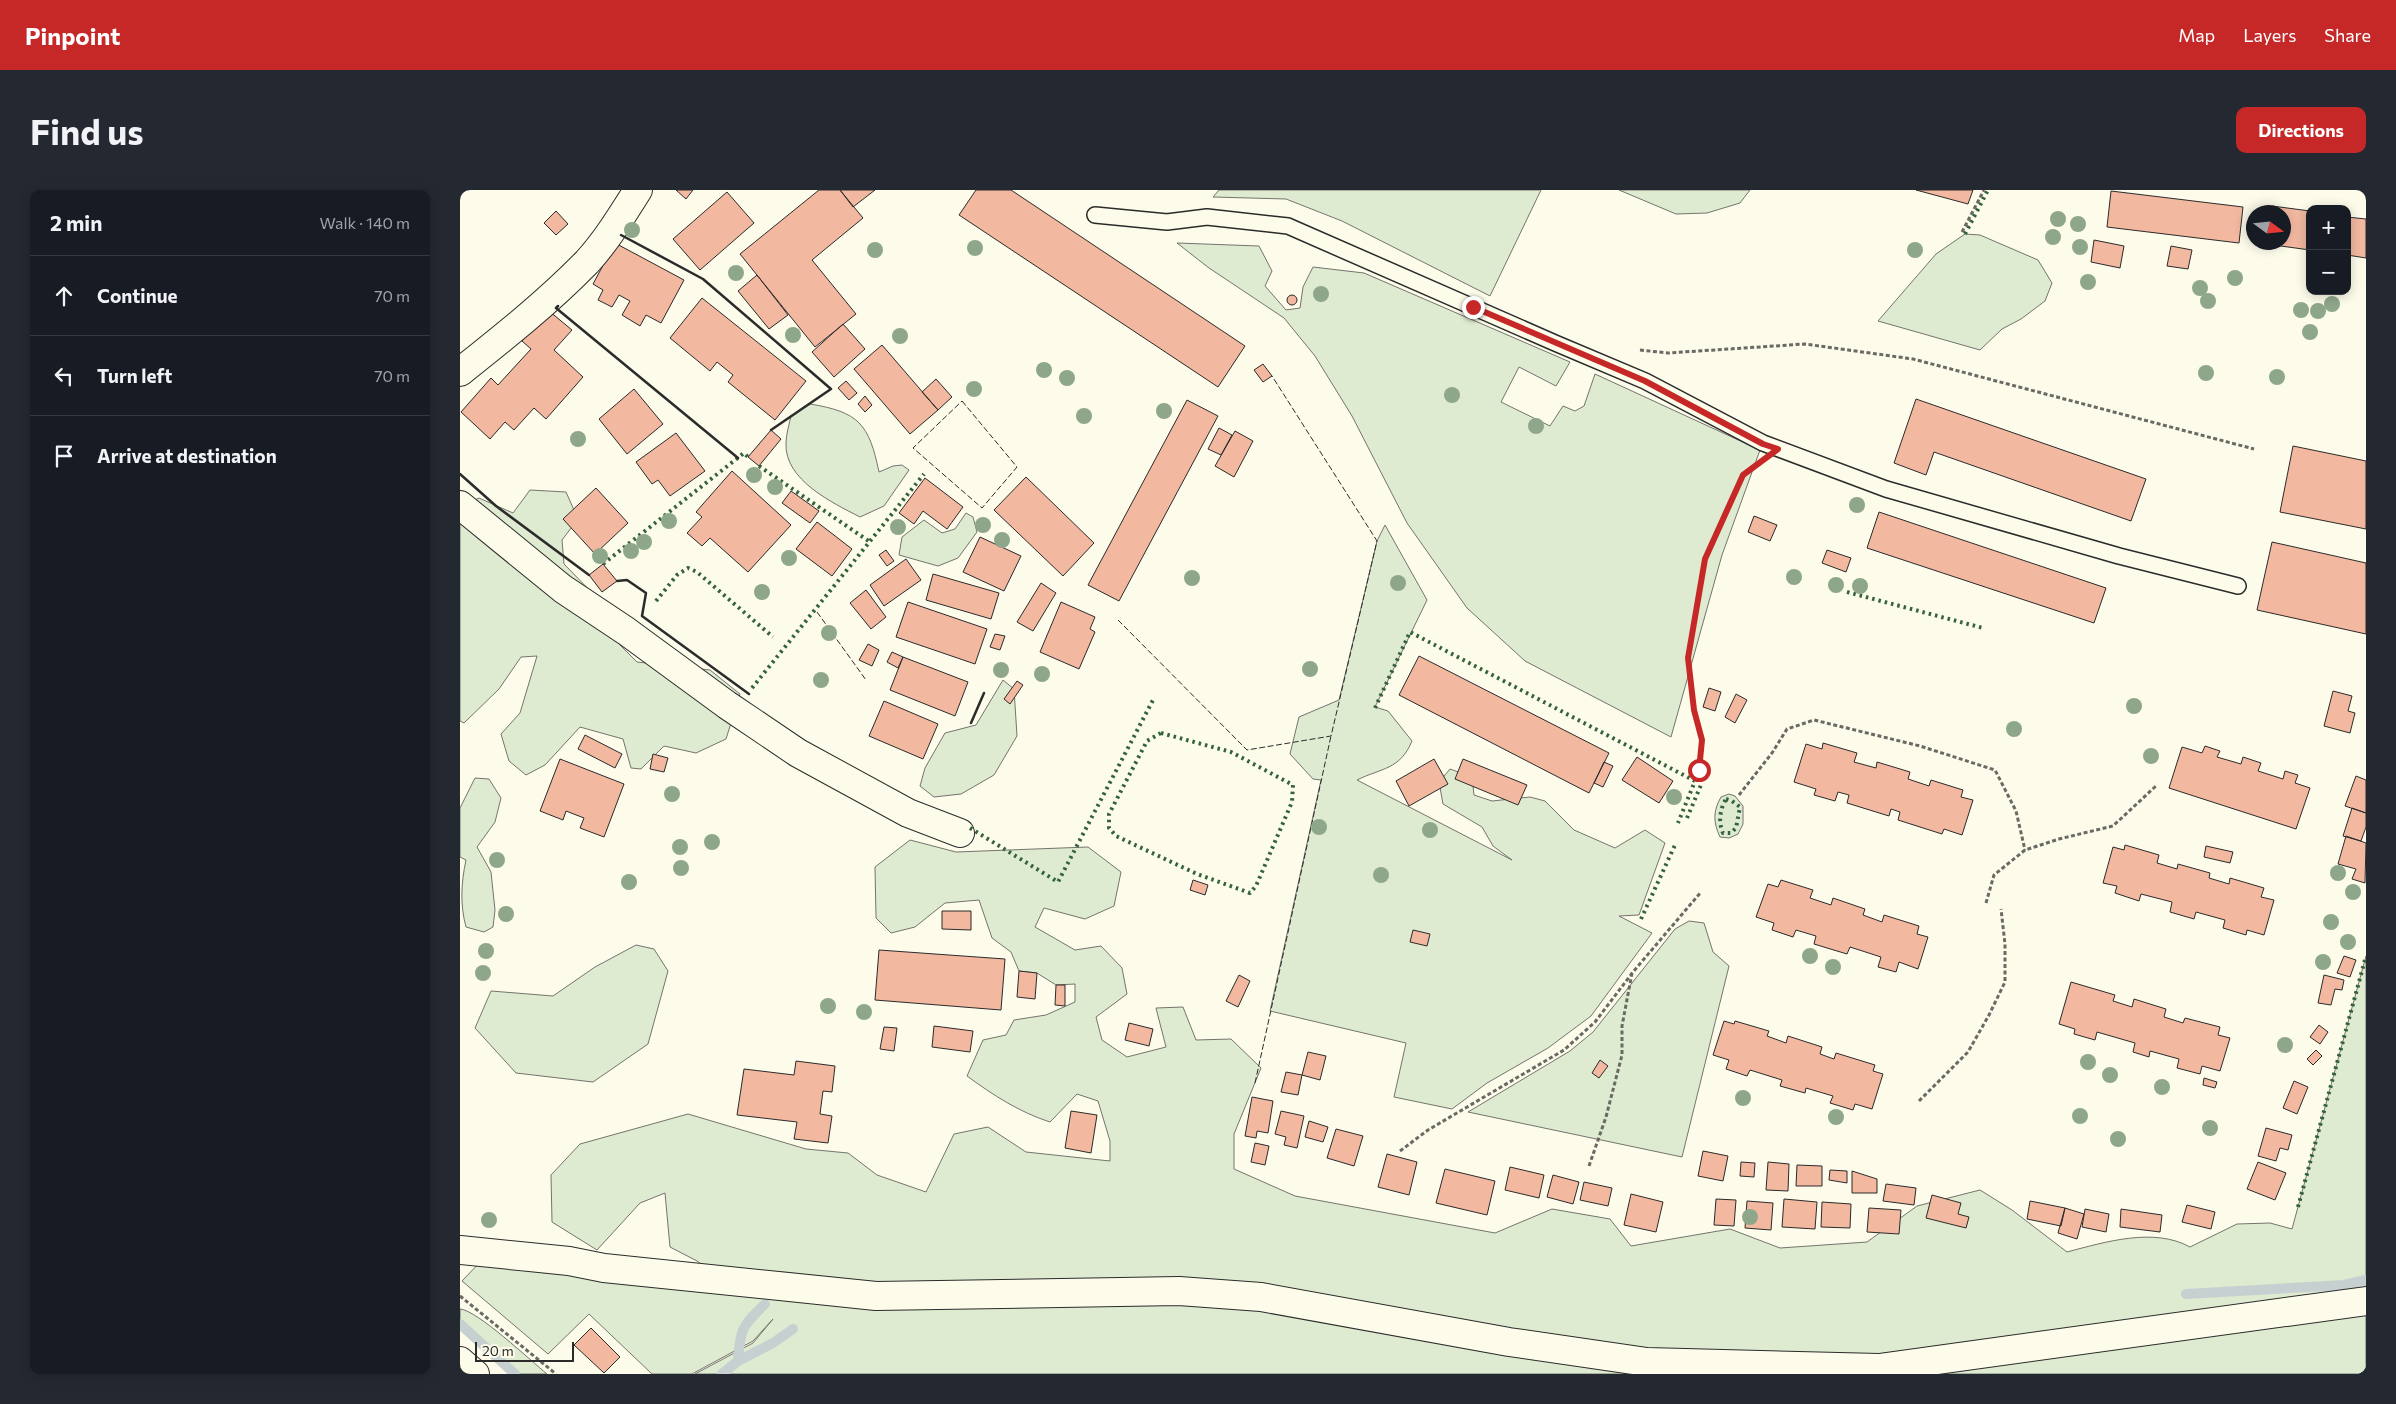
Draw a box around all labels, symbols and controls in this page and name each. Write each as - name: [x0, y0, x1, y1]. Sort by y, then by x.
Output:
- text: Pinpoint: [25, 21, 120, 50]
- text: Map: [2178, 24, 2215, 46]
- text: Layers: [2243, 24, 2296, 46]
- text: Share: [2324, 24, 2371, 46]
- button: Directions: [2236, 107, 2366, 153]
- text: Find us: [30, 109, 144, 152]
- north arrow: [2246, 205, 2291, 250]
- map controls: [2306, 205, 2351, 295]
- button: +: [2306, 205, 2351, 250]
- text: 2 min: [50, 210, 102, 235]
- text: Walk · 140 m: [320, 213, 410, 232]
- button: −: [2306, 250, 2351, 295]
- icon: ahead: [50, 282, 78, 310]
- text: Continue: [97, 284, 177, 307]
- text: 70 m: [374, 286, 410, 305]
- route end: [1462, 296, 1485, 319]
- icon: left: [50, 362, 78, 390]
- text: Turn left: [97, 364, 172, 387]
- text: 70 m: [374, 366, 410, 385]
- icon: arrive: [50, 442, 78, 470]
- text: Arrive at destination: [97, 444, 277, 467]
- route start: [1688, 759, 1711, 782]
- scale bar: [475, 1339, 574, 1362]
- text: 20 m: [482, 1342, 514, 1359]

